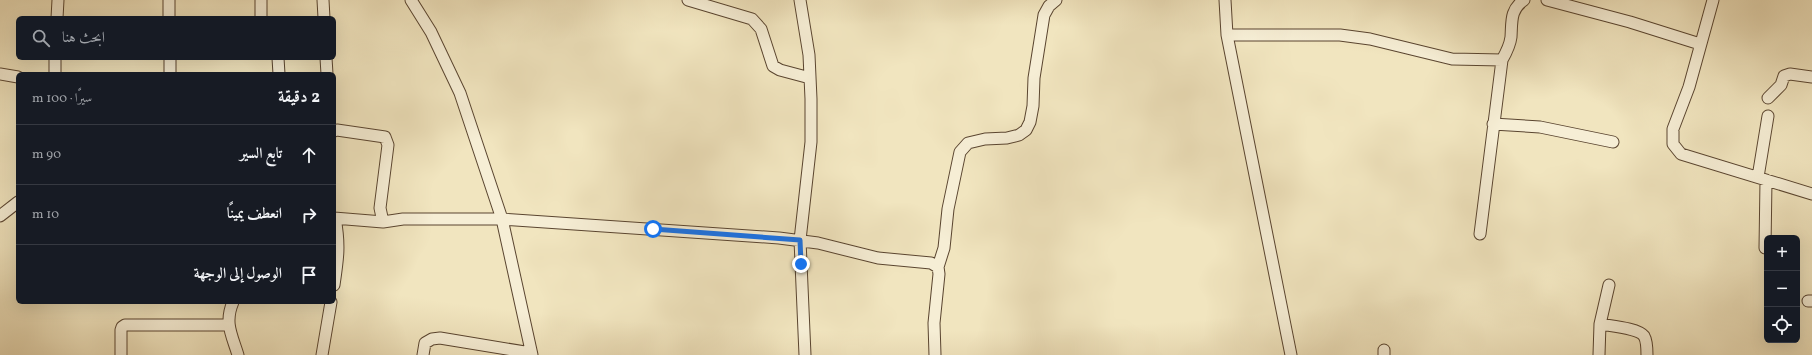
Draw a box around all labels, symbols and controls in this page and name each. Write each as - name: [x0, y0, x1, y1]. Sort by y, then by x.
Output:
- search box: [16, 16, 336, 60]
- icon: search: [30, 27, 52, 49]
- text: ابحث هنا: [62, 28, 105, 49]
- text: 2 دقيقة: [278, 86, 320, 109]
- text: سيرًا · 100 m: [32, 90, 92, 108]
- text: تابع السير: [240, 144, 282, 165]
- icon: ahead: [298, 144, 320, 166]
- text: 90 m: [32, 146, 61, 164]
- text: انعطف يمينًا: [227, 204, 282, 225]
- icon: right: [298, 204, 320, 226]
- text: 10 m: [32, 206, 59, 224]
- route start: [644, 220, 662, 238]
- map controls: [1764, 235, 1800, 343]
- button: +: [1764, 235, 1800, 271]
- route end: [792, 255, 810, 273]
- text: الوصول إلى الوجهة: [194, 264, 282, 285]
- icon: arrive: [298, 264, 320, 286]
- button: −: [1764, 271, 1800, 307]
- button: locate: [1764, 307, 1800, 343]

